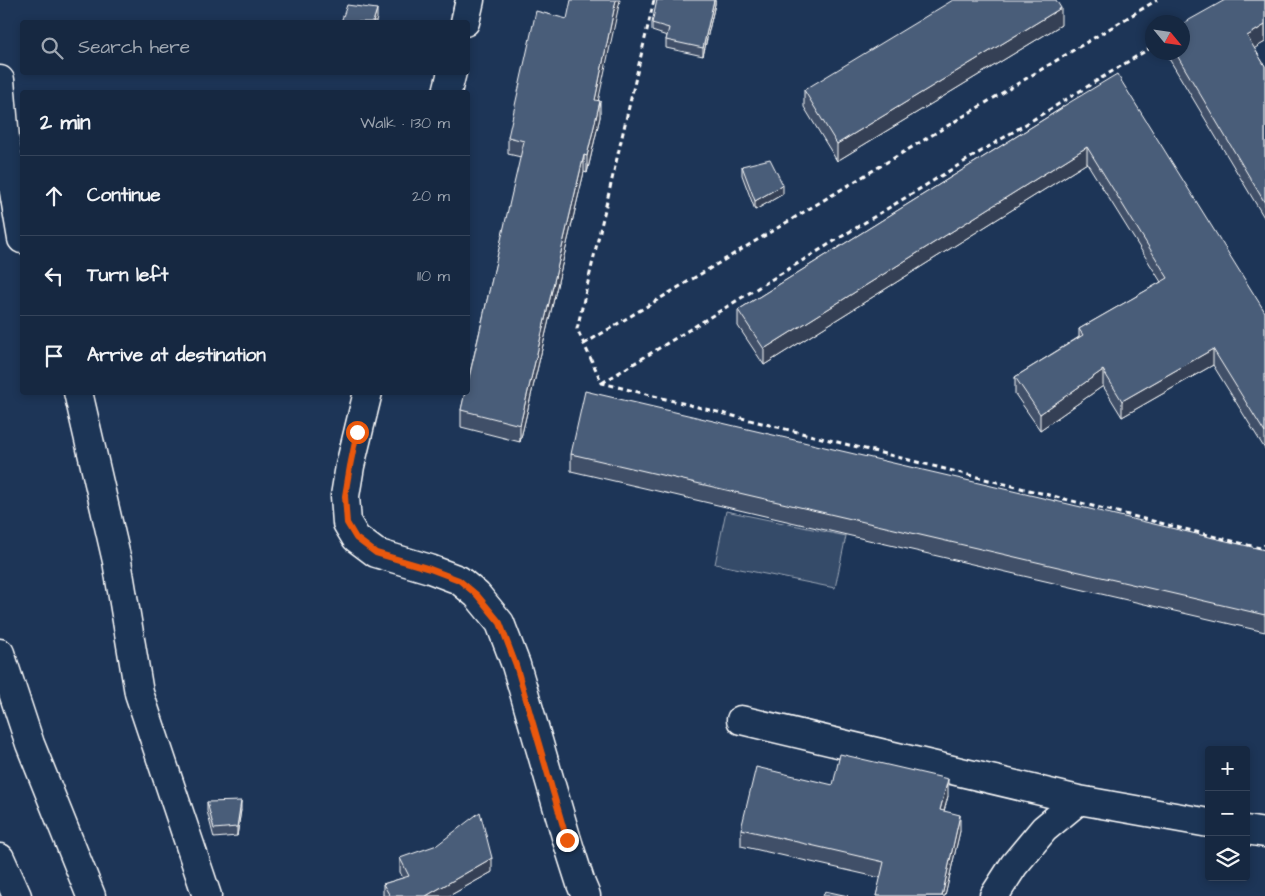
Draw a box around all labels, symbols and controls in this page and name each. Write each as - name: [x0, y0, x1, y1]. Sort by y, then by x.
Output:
- north arrow: [1145, 15, 1190, 60]
- search box: [20, 20, 470, 75]
- icon: search: [38, 34, 66, 62]
- text: Search here: [78, 34, 190, 61]
- text: 2 min: [40, 108, 90, 137]
- text: Walk · 130 m: [360, 112, 450, 134]
- icon: ahead: [40, 182, 68, 210]
- text: Continue: [87, 182, 161, 209]
- text: 20 m: [412, 185, 450, 207]
- icon: left: [40, 262, 68, 290]
- text: Turn left: [87, 262, 168, 289]
- text: 110 m: [417, 265, 450, 287]
- icon: arrive: [40, 342, 68, 370]
- text: Arrive at destination: [87, 342, 266, 369]
- route start: [346, 421, 369, 444]
- map controls: [1205, 746, 1250, 881]
- button: +: [1205, 746, 1250, 791]
- button: −: [1205, 791, 1250, 836]
- route end: [556, 829, 579, 852]
- button: layers: [1205, 836, 1250, 881]

